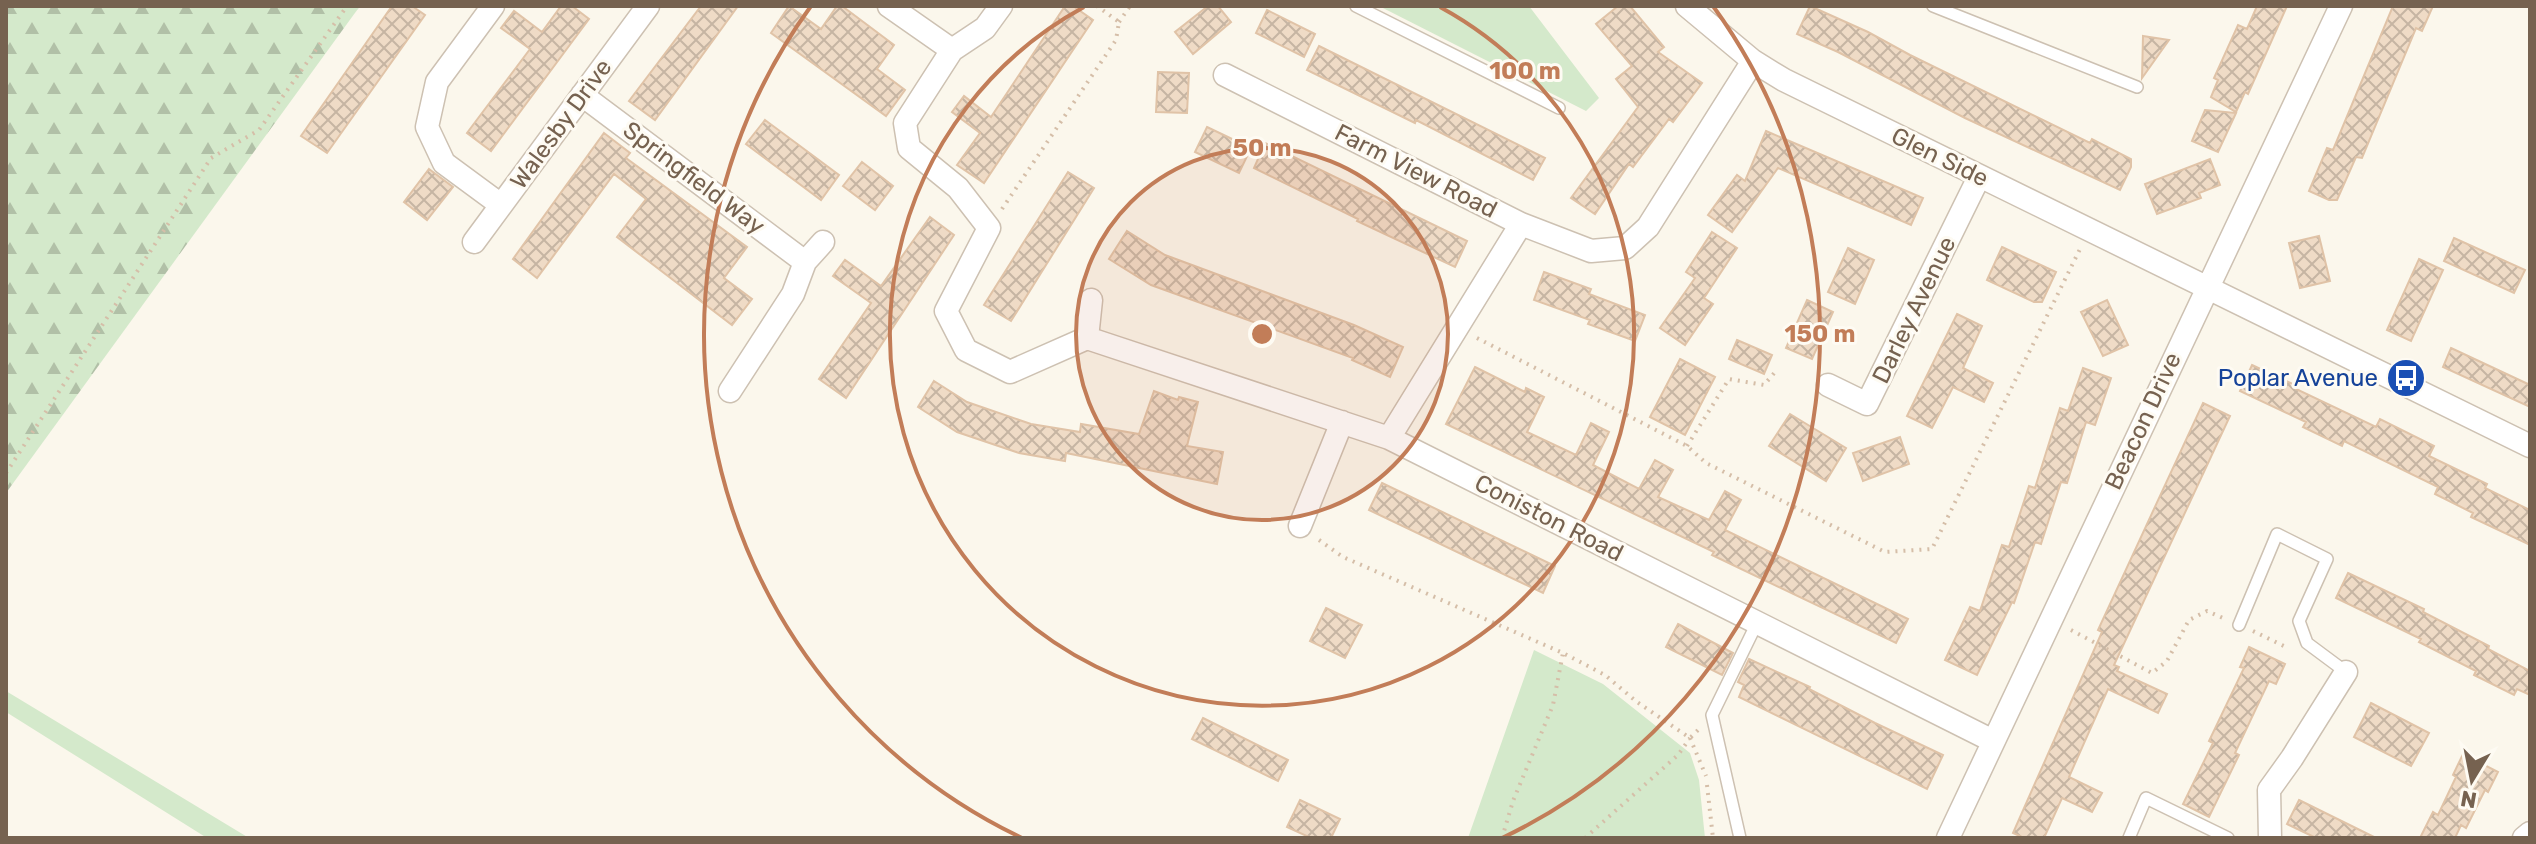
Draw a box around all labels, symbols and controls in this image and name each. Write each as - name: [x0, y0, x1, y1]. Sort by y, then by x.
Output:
- street label: Walesby Drive: [505, 54, 617, 194]
- text: 100 m: [1489, 57, 1561, 85]
- street label: Springfield Way: [618, 116, 770, 240]
- street label: Farm View Road: [1330, 118, 1502, 224]
- street label: Glen Side: [1887, 122, 1993, 192]
- text: 50 m: [1233, 134, 1291, 162]
- street label: Darley Avenue: [1866, 232, 1962, 388]
- centre of rings: [1248, 320, 1276, 348]
- text: 150 m: [1785, 320, 1855, 348]
- street label: Beacon Drive: [2099, 348, 2187, 494]
- bus stop icon: Poplar Avenue: [2385, 357, 2427, 399]
- place label: Poplar Avenue: [2218, 364, 2378, 392]
- street label: Coniston Road: [1470, 469, 1628, 567]
- north arrow: [2432, 740, 2512, 820]
- text: N: [2458, 785, 2479, 814]

